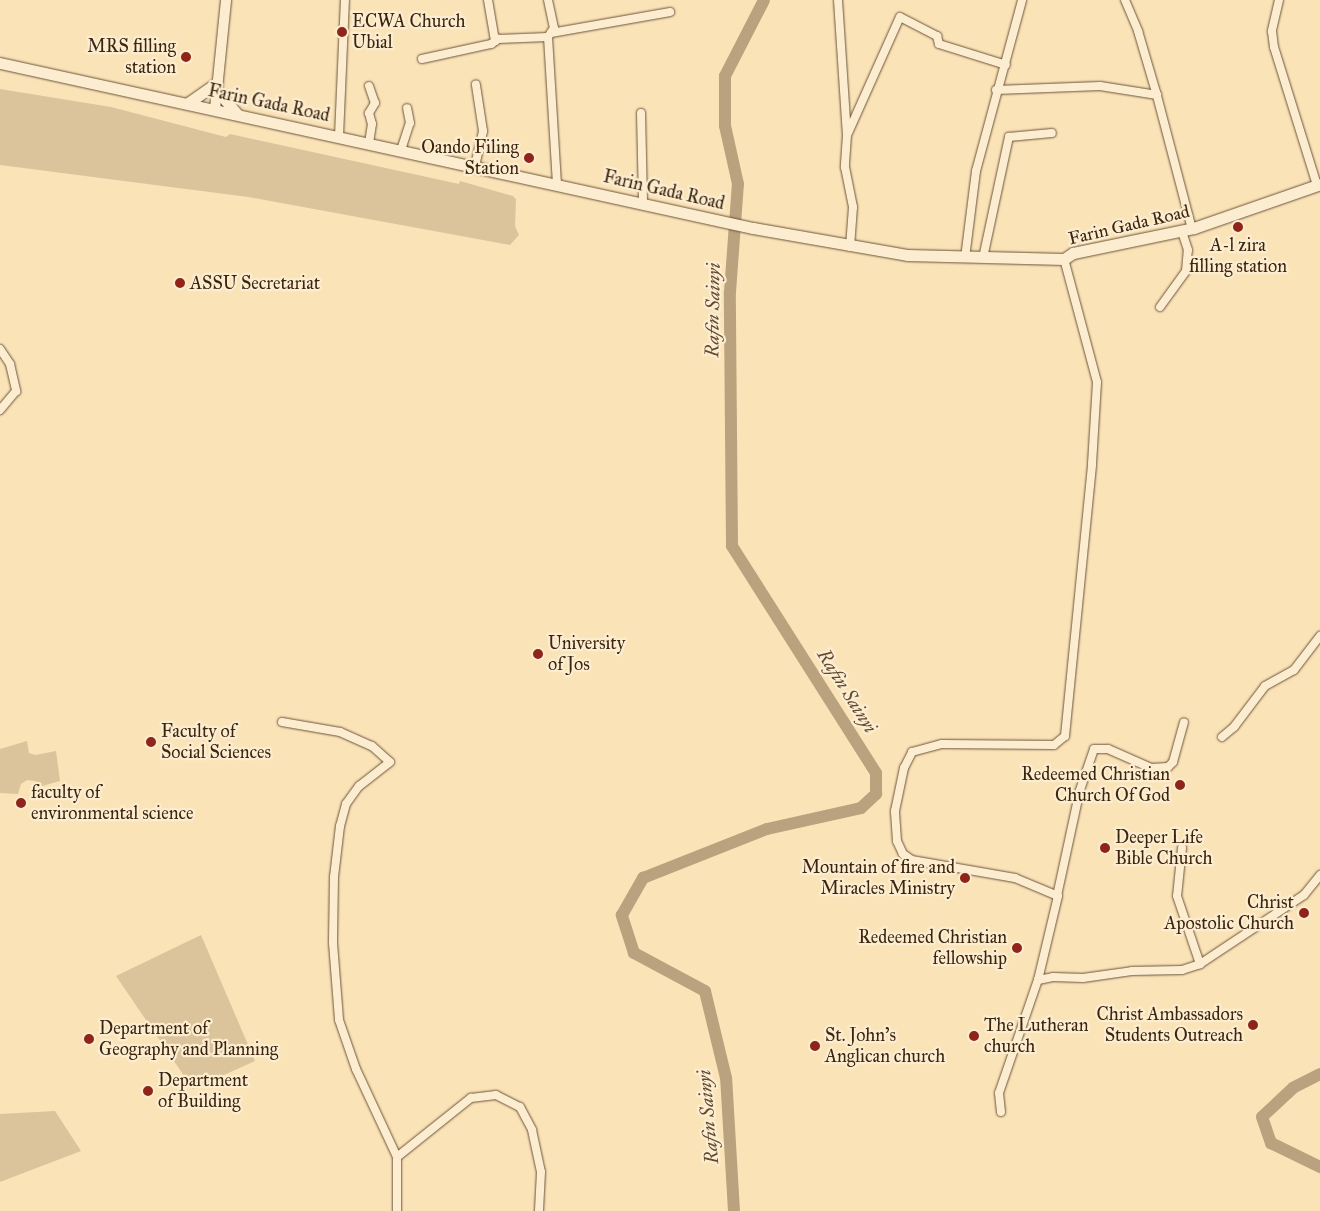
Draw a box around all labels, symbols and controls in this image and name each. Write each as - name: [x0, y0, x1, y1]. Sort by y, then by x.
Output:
- place label: ECWA Church Ubial: [352, 11, 466, 54]
- marker: ECWA Church Ubial: [336, 26, 348, 38]
- place label: MRS filling station: [87, 36, 176, 78]
- marker: MRS filling station: [180, 51, 192, 63]
- street label: Farin Gada Road: [206, 80, 332, 126]
- place label: Oando Filing Station: [421, 137, 519, 180]
- marker: Oando Filing Station: [523, 152, 535, 164]
- street label: Farin Gada Road: [601, 166, 727, 214]
- street label: Farin Gada Road: [1066, 201, 1192, 249]
- marker: A-l zira filling station: [1232, 221, 1244, 233]
- place label: A-l zira filling station: [1189, 235, 1287, 278]
- water label: Rafin Sainyi: [701, 262, 725, 358]
- place label: ASSU Secretariat: [190, 272, 320, 294]
- marker: ASSU Secretariat: [174, 277, 186, 289]
- place label: University of Jos: [548, 633, 625, 676]
- water label: Rafin Sainyi: [812, 645, 882, 737]
- marker: University of Jos: [532, 648, 544, 660]
- place label: Faculty of Social Sciences: [161, 721, 271, 764]
- marker: Faculty of Social Sciences: [145, 736, 157, 748]
- place label: Redeemed Christian Church Of God: [1021, 764, 1170, 806]
- marker: Redeemed Christian Church Of God: [1174, 779, 1186, 791]
- place label: faculty of environmental science: [31, 782, 194, 824]
- marker: faculty of environmental science: [15, 797, 27, 809]
- place label: Deeper Life Bible Church: [1115, 827, 1213, 870]
- marker: Deeper Life Bible Church: [1099, 842, 1111, 854]
- place label: Mountain of fire and Miracles Ministry: [802, 857, 955, 900]
- marker: Mountain of fire and Miracles Ministry: [959, 872, 971, 884]
- place label: Christ Apostolic Church: [1164, 892, 1294, 934]
- marker: Christ Apostolic Church: [1298, 907, 1310, 919]
- place label: Redeemed Christian fellowship: [858, 927, 1007, 970]
- marker: Redeemed Christian fellowship: [1011, 942, 1023, 954]
- place label: Christ Ambassadors Students Outreach: [1096, 1004, 1243, 1046]
- place label: The Lutheran church: [984, 1015, 1088, 1058]
- place label: Department of Geography and Planning: [99, 1018, 278, 1060]
- marker: Christ Ambassadors Students Outreach: [1247, 1019, 1259, 1031]
- place label: St. John's Anglican church: [825, 1025, 945, 1068]
- marker: The Lutheran church: [968, 1030, 980, 1042]
- marker: Department of Geography and Planning: [83, 1033, 95, 1045]
- marker: St. John's Anglican church: [809, 1040, 821, 1052]
- water label: Rafin Sainyi: [693, 1069, 723, 1165]
- place label: Department of Building: [158, 1070, 248, 1112]
- marker: Department of Building: [142, 1085, 154, 1097]

